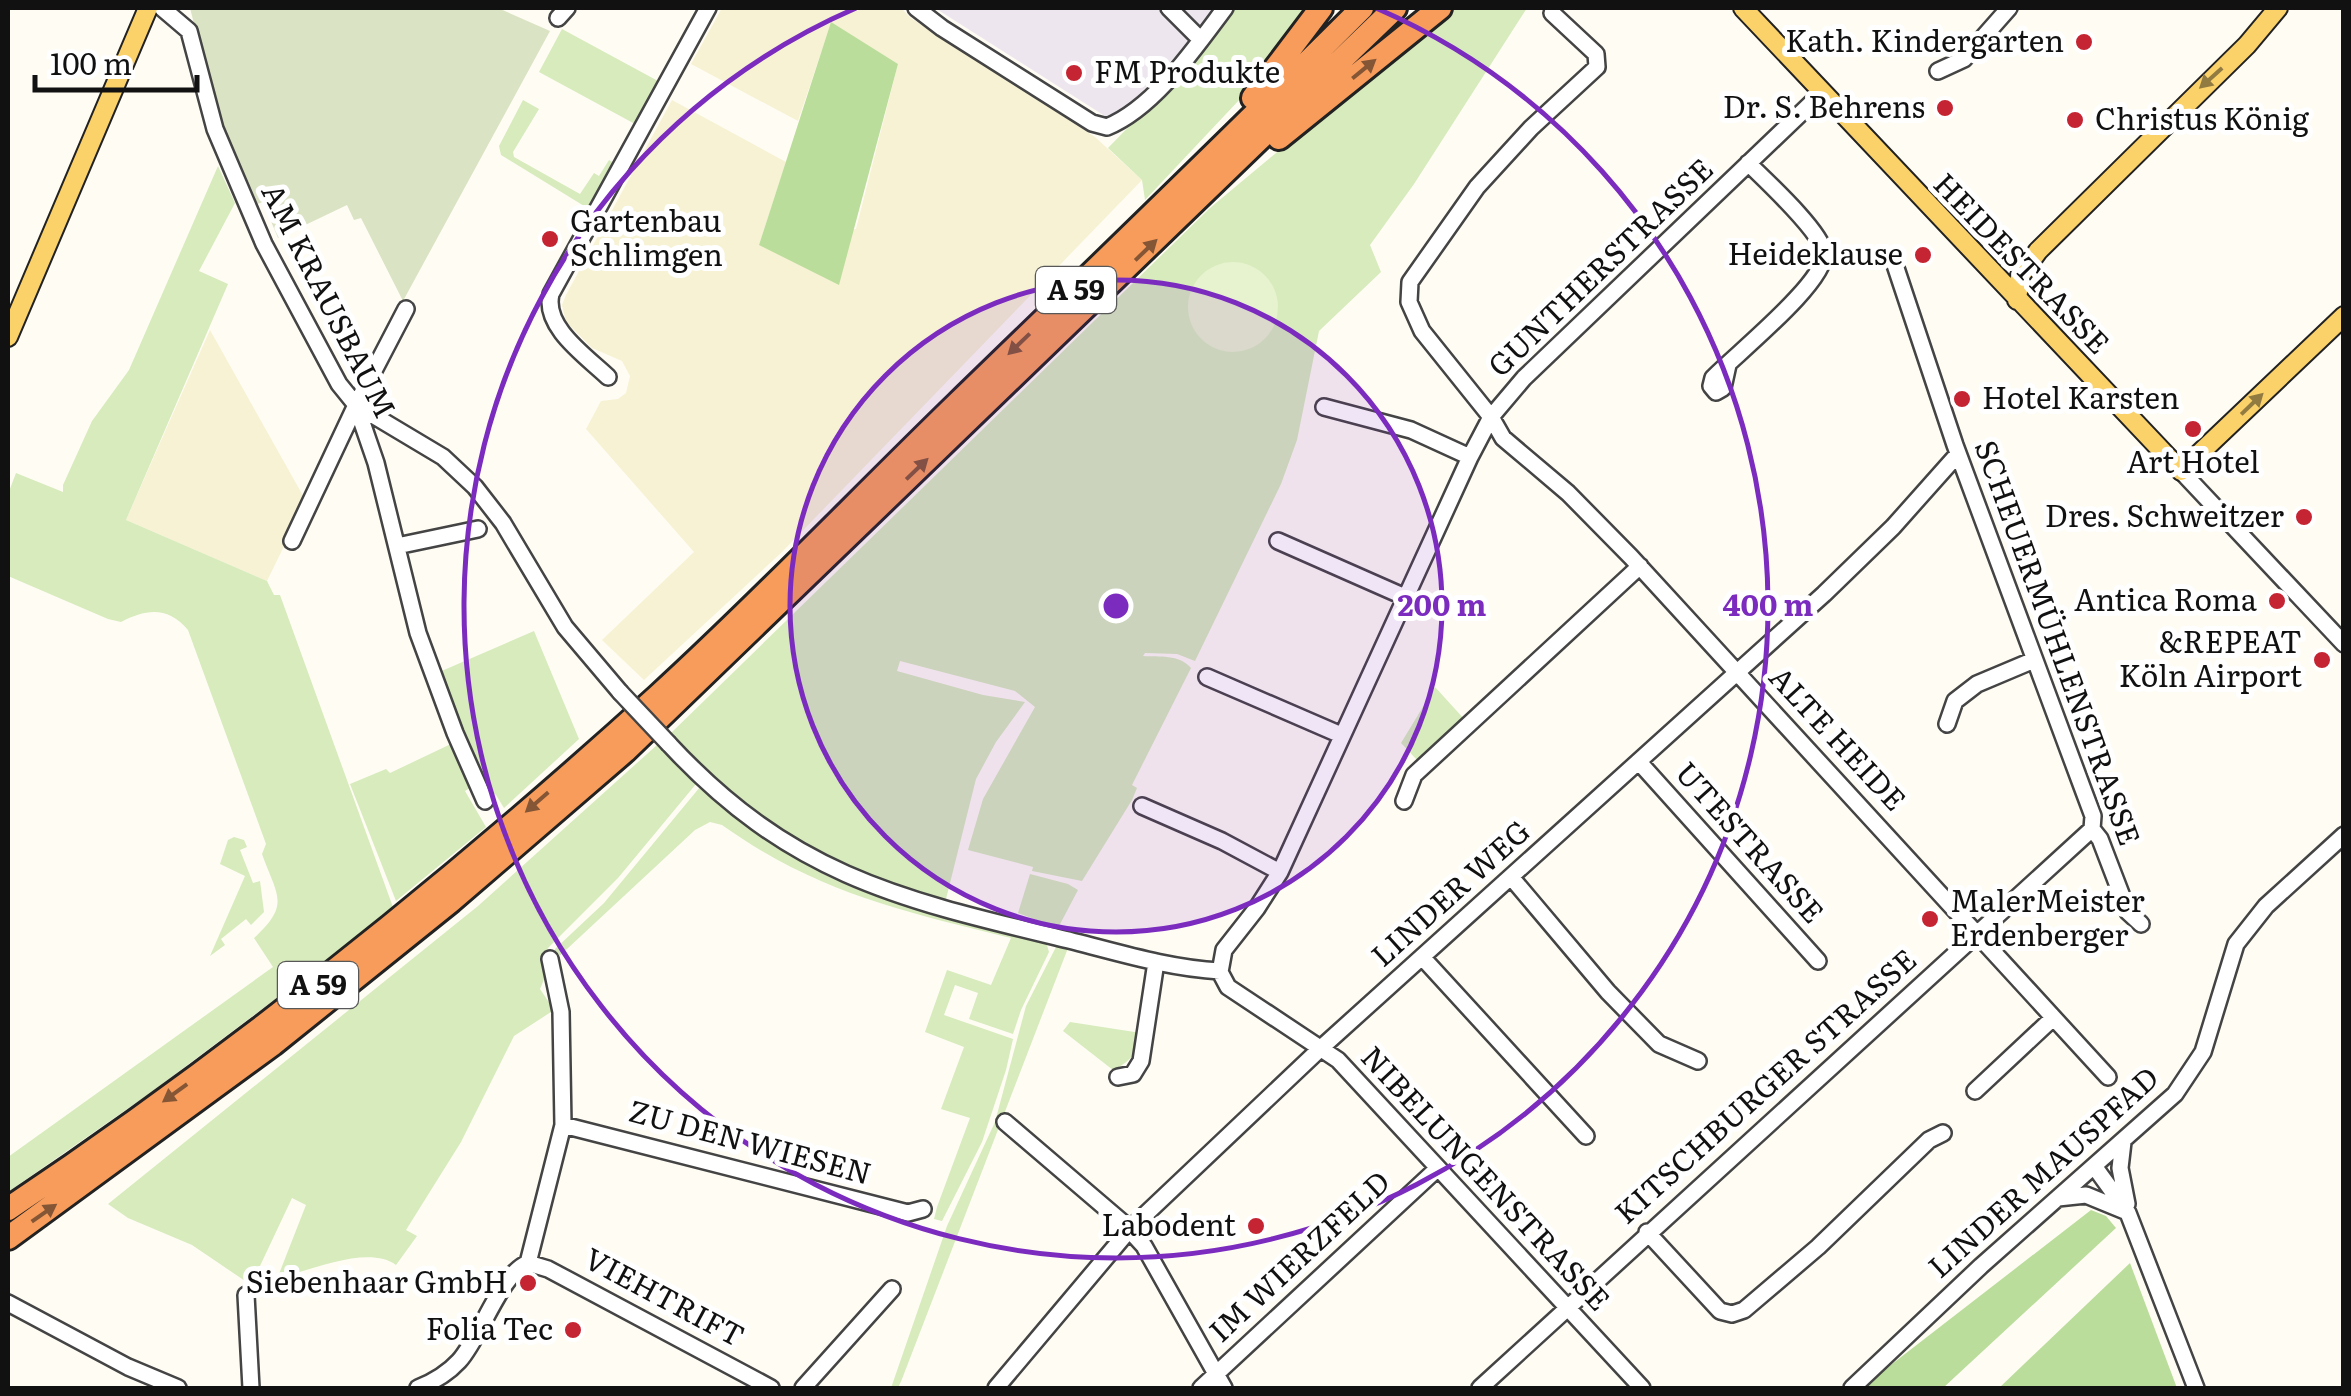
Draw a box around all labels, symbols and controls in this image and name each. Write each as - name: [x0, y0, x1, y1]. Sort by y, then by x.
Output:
- place label: Kath. Kindergarten: [1785, 17, 2064, 61]
- scale bar: [35, 30, 198, 92]
- marker: Kath. Kindergarten: [2073, 31, 2095, 53]
- text: 100 m: [50, 40, 132, 84]
- place label: FM Produkte: [1094, 48, 1280, 92]
- one-way arrow: [1351, 59, 1376, 80]
- marker: FM Produkte: [1063, 62, 1085, 84]
- one-way arrow: [2199, 66, 2223, 89]
- place label: Dr. S. Behrens: [1723, 83, 1925, 127]
- place label: Christus König: [2095, 95, 2309, 139]
- marker: Dr. S. Behrens: [1934, 97, 1956, 119]
- marker: Christus König: [2064, 109, 2086, 131]
- street label: GUNTHERSTRASSE: [1476, 147, 1721, 385]
- street label: HEIDESTRASSE: [1925, 161, 2121, 362]
- street label: AM KRAUSBAUM: [252, 175, 409, 425]
- place label: Gartenbau Schlimgen: [570, 197, 723, 275]
- marker: Gartenbau Schlimgen: [539, 228, 561, 250]
- place label: Heideklause: [1728, 230, 1903, 274]
- one-way arrow: [1134, 239, 1158, 262]
- marker: Heideklause: [1912, 244, 1934, 266]
- road number: A 59: [1036, 267, 1116, 313]
- one-way arrow: [1007, 333, 1031, 356]
- place label: Hotel Karsten: [1982, 374, 2180, 418]
- marker: Hotel Karsten: [1951, 388, 1973, 410]
- one-way arrow: [2239, 393, 2263, 416]
- marker: Art Hotel: [2182, 418, 2204, 440]
- street label: SCHEUERMÜHLENSTRASSE: [1966, 433, 2154, 851]
- place label: Art Hotel: [2127, 438, 2259, 482]
- one-way arrow: [905, 458, 929, 482]
- place label: Dres. Schweitzer: [2045, 492, 2284, 536]
- marker: Dres. Schweitzer: [2293, 506, 2315, 528]
- place label: Antica Roma: [2074, 576, 2258, 620]
- text: 200 m: [1398, 581, 1487, 625]
- text: 400 m: [1723, 581, 1814, 625]
- centre of rings: [1098, 588, 1134, 624]
- marker: Antica Roma: [2266, 590, 2288, 612]
- place label: &REPEAT Köln Airport: [2119, 618, 2302, 696]
- marker: &REPEAT Köln Airport: [2311, 649, 2333, 671]
- street label: ALTE HEIDE: [1761, 655, 1918, 819]
- street label: UTESTRASSE: [1667, 751, 1836, 931]
- one-way arrow: [525, 790, 550, 812]
- street label: LINDER WEG: [1360, 808, 1538, 975]
- place label: MalerMeister Erdenberger: [1950, 877, 2145, 955]
- marker: MalerMeister Erdenberger: [1919, 908, 1941, 930]
- street label: KITSCHBURGER STRASSE: [1603, 937, 1925, 1232]
- road number: A 59: [278, 962, 358, 1008]
- street label: NIBELUNGENSTRASSE: [1352, 1035, 1622, 1319]
- street label: LINDER MAUSPFAD: [1917, 1055, 2167, 1287]
- one-way arrow: [162, 1083, 188, 1103]
- street label: ZU DEN WIESEN: [625, 1087, 877, 1194]
- street label: IM WIERZFELD: [1198, 1159, 1398, 1351]
- place label: Labodent: [1101, 1201, 1236, 1245]
- one-way arrow: [31, 1204, 58, 1223]
- marker: Labodent: [1245, 1215, 1267, 1237]
- street label: VIEHTRIFT: [578, 1235, 753, 1356]
- place label: Siebenhaar GmbH: [246, 1258, 508, 1302]
- marker: Siebenhaar GmbH: [517, 1272, 539, 1294]
- place label: Folia Tec: [426, 1305, 553, 1349]
- marker: Folia Tec: [562, 1319, 584, 1341]

